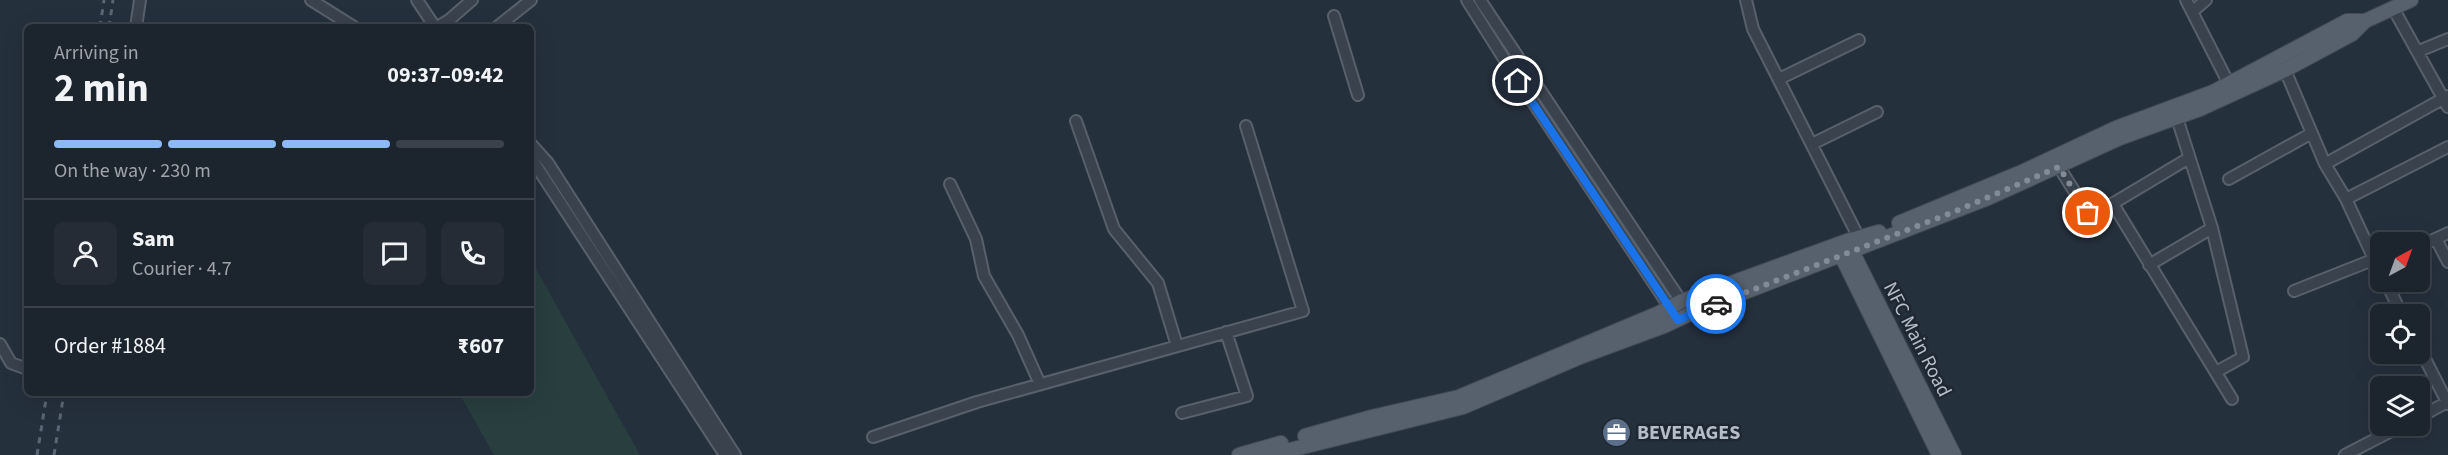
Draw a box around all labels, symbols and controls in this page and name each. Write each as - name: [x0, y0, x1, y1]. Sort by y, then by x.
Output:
- text: Arriving in: [54, 39, 139, 67]
- pin: [1492, 55, 1543, 106]
- text: 09:37–09:42: [387, 59, 504, 91]
- text: 2 min: [54, 61, 149, 117]
- icon: home: [1501, 64, 1534, 97]
- text: On the way · 230 m: [54, 157, 211, 185]
- pin: [2062, 187, 2113, 238]
- icon: bag: [2071, 196, 2104, 229]
- button: person: [54, 222, 117, 285]
- button: chat: [363, 222, 426, 285]
- button: phone: [441, 222, 504, 285]
- text: Sam: [132, 223, 175, 255]
- north arrow: [2370, 232, 2430, 292]
- map controls: [2370, 232, 2430, 436]
- text: Courier · 4.7: [132, 255, 232, 283]
- courier: [1686, 274, 1746, 334]
- street label: NFC Main Road: [1876, 277, 1958, 402]
- icon: car: [1700, 288, 1733, 321]
- button: locate: [2370, 304, 2430, 364]
- text: Order #1884: [54, 330, 166, 362]
- text: ₹607: [458, 330, 504, 362]
- button: layers: [2370, 376, 2430, 436]
- office icon: BEVERAGES: [1600, 416, 1632, 448]
- place label: BEVERAGES: [1637, 419, 1740, 447]

